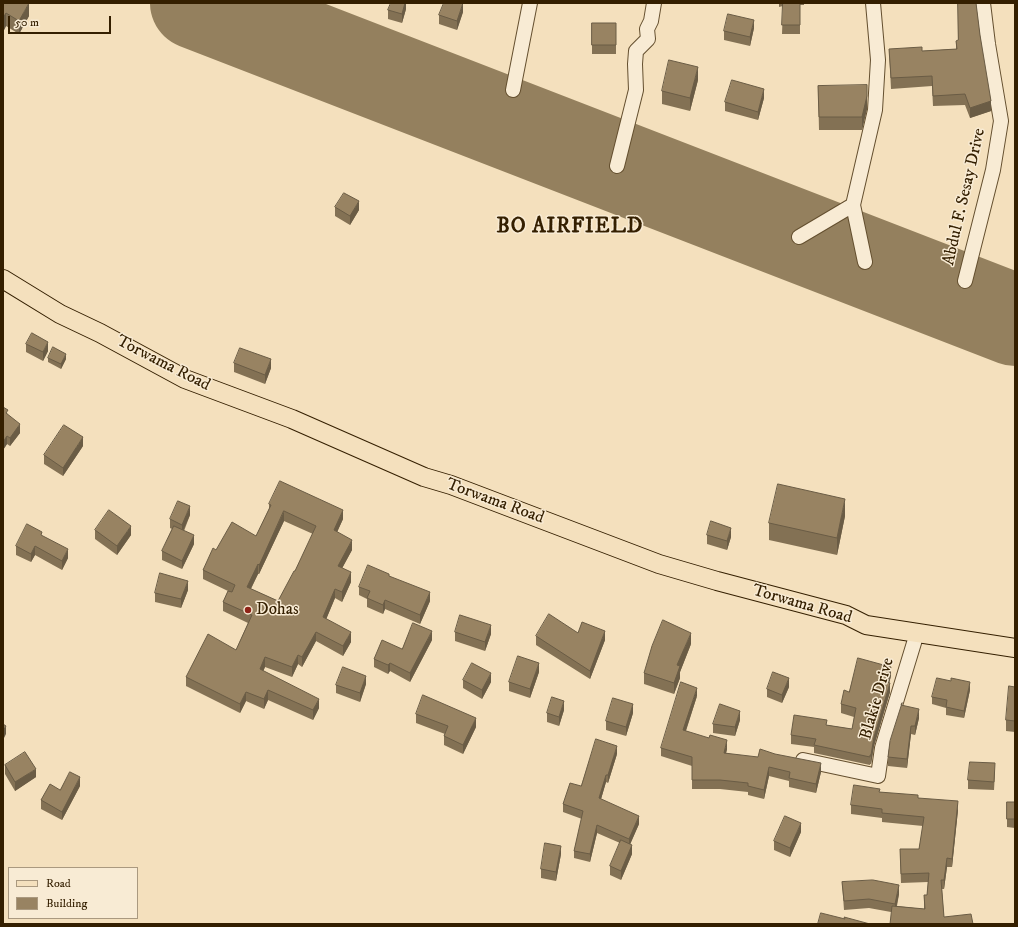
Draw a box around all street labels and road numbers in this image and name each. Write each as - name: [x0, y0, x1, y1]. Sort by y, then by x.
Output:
- street label: Abdul F. Sesay Drive: [939, 127, 991, 267]
- street label: Torwama Road: [113, 332, 213, 396]
- street label: Torwama Road: [443, 475, 547, 529]
- street label: Torwama Road: [750, 581, 854, 629]
- street label: Blakie Drive: [857, 656, 899, 742]

